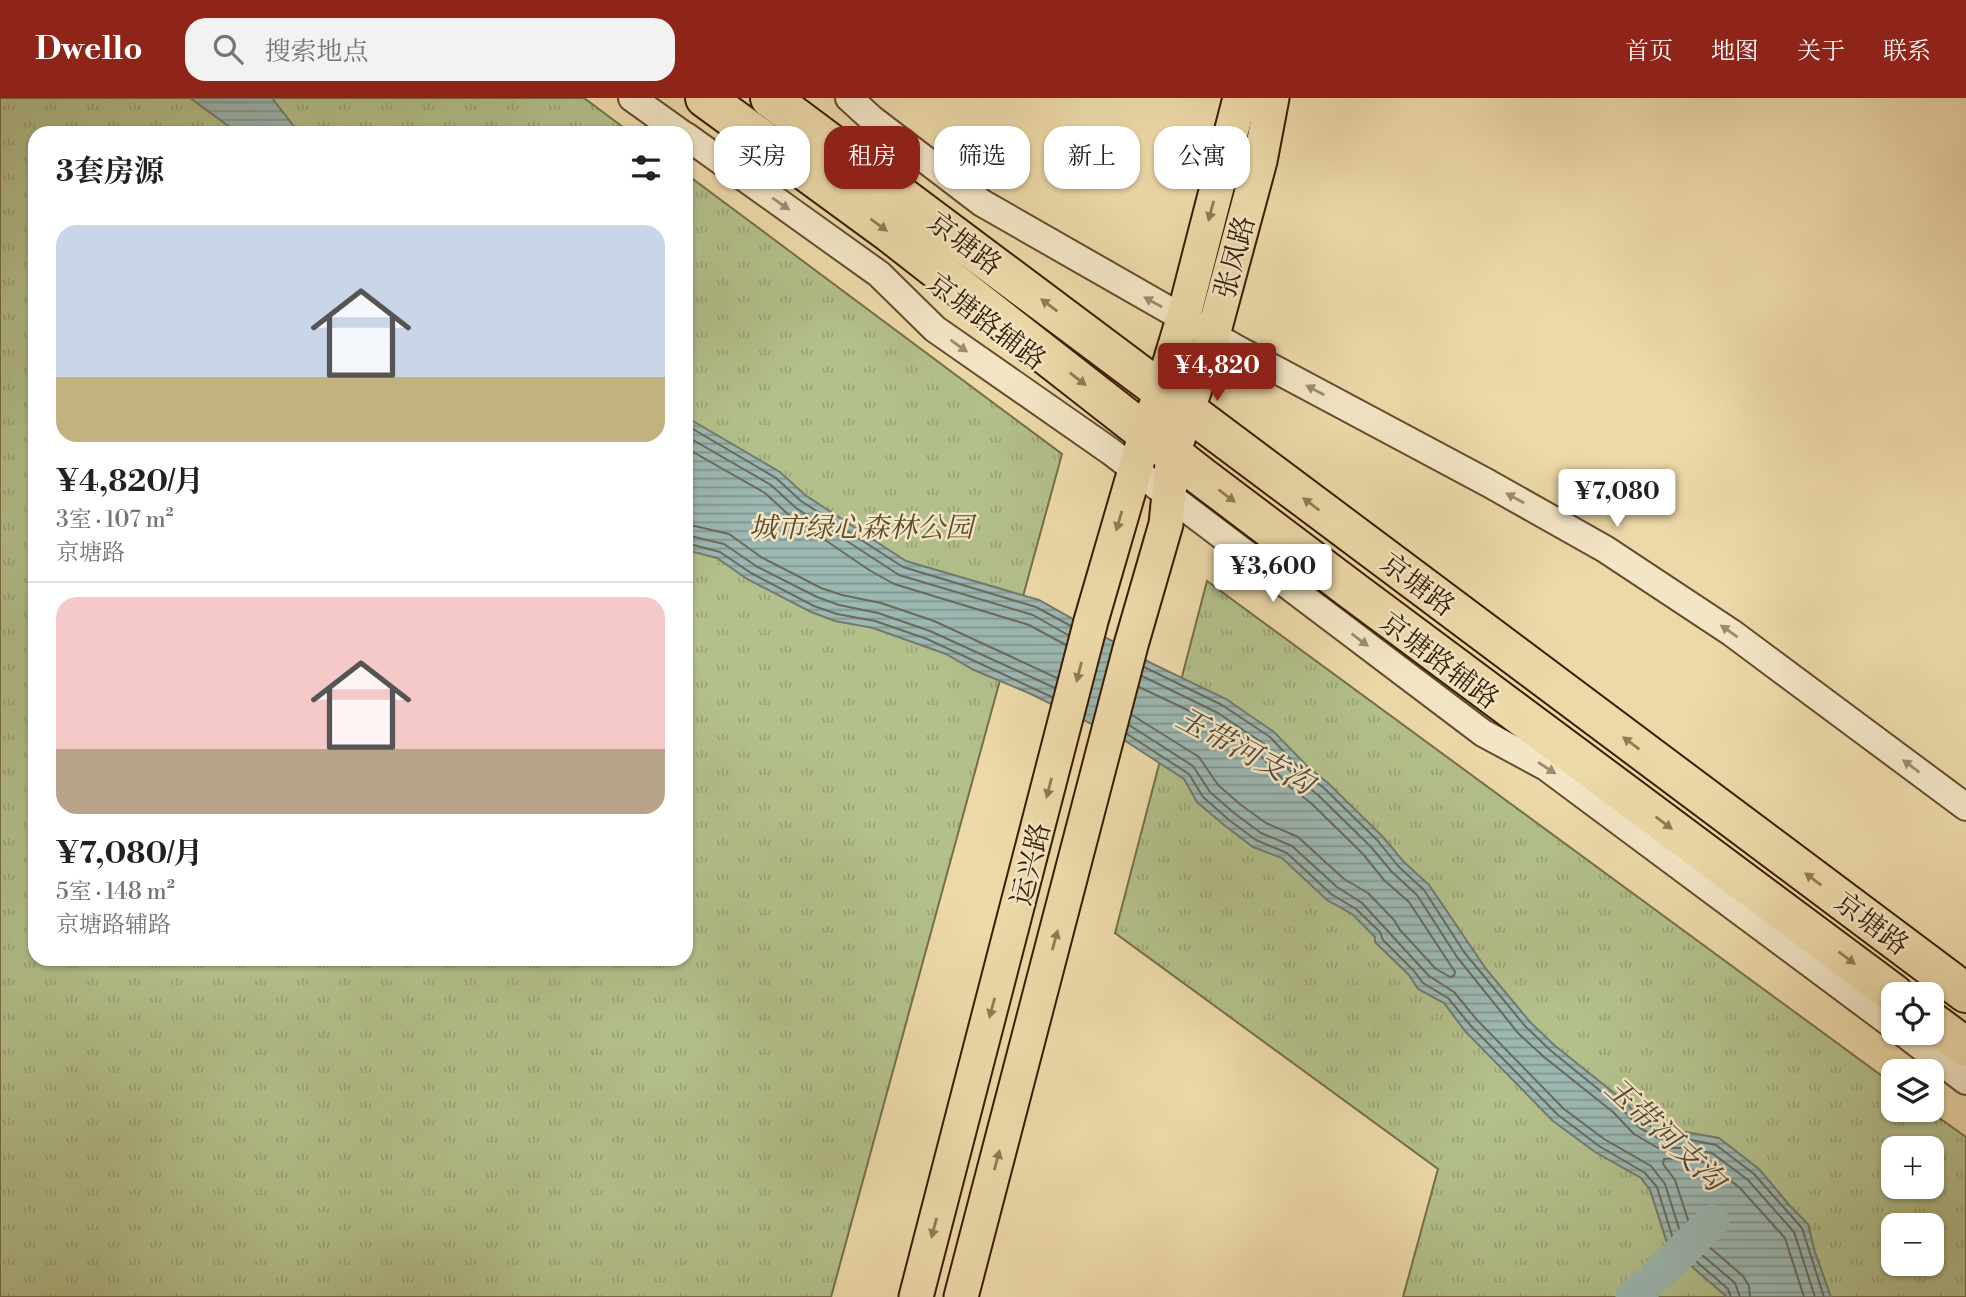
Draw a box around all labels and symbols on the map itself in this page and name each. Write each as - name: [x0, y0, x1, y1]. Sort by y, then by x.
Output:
- one-way arrow: [772, 197, 790, 211]
- one-way arrow: [1205, 201, 1215, 222]
- street label: 京塘路: [920, 205, 1008, 283]
- street label: 张凤路: [1208, 212, 1263, 302]
- one-way arrow: [870, 217, 888, 231]
- street label: 京塘路辅路: [920, 266, 1053, 378]
- one-way arrow: [1144, 296, 1163, 308]
- one-way arrow: [1040, 298, 1058, 312]
- one-way arrow: [949, 339, 969, 352]
- pin: ¥4,820: [1160, 344, 1274, 403]
- one-way arrow: [1069, 371, 1087, 386]
- one-way arrow: [1304, 384, 1324, 396]
- pin: ¥7,080: [1560, 470, 1674, 529]
- one-way arrow: [1217, 488, 1235, 503]
- one-way arrow: [1505, 492, 1524, 504]
- one-way arrow: [1302, 497, 1320, 511]
- park label: 城市绿心森林公园: [749, 511, 977, 546]
- one-way arrow: [1114, 511, 1124, 532]
- pin: ¥3,600: [1216, 545, 1330, 604]
- street label: 京塘路: [1373, 546, 1461, 624]
- street label: 京塘路辅路: [1373, 605, 1506, 717]
- one-way arrow: [1720, 624, 1738, 638]
- one-way arrow: [1350, 632, 1368, 647]
- one-way arrow: [1073, 661, 1084, 683]
- water label: 玉带河支沟: [1169, 700, 1323, 806]
- one-way arrow: [1622, 736, 1640, 750]
- one-way arrow: [1902, 760, 1920, 774]
- one-way arrow: [1537, 762, 1556, 775]
- one-way arrow: [1043, 777, 1054, 799]
- one-way arrow: [1655, 815, 1673, 829]
- street label: 运兴路: [1004, 819, 1059, 909]
- one-way arrow: [1804, 872, 1822, 886]
- street label: 京塘路: [1827, 885, 1915, 963]
- one-way arrow: [1050, 929, 1061, 951]
- one-way arrow: [1837, 951, 1855, 966]
- one-way arrow: [987, 998, 997, 1019]
- water label: 玉带河支沟: [1597, 1070, 1735, 1203]
- one-way arrow: [992, 1149, 1003, 1171]
- one-way arrow: [928, 1217, 939, 1239]

